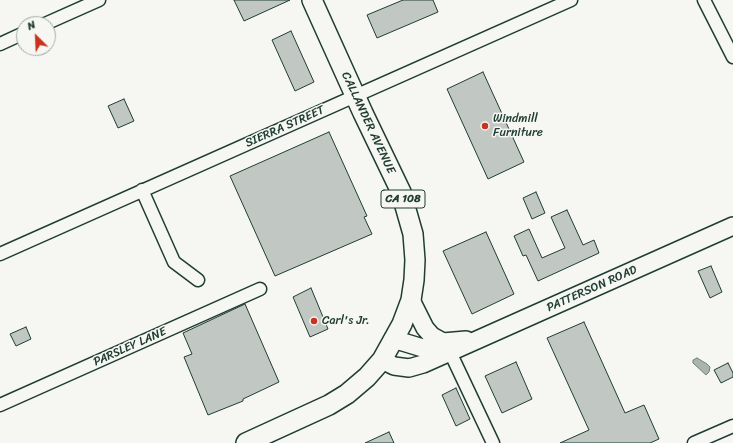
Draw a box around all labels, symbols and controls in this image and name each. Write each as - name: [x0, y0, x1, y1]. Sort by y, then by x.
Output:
- text: N: [24, 15, 39, 36]
- north arrow: [16, 16, 56, 56]
- street label: CALLANDER AVENUE: [338, 70, 398, 176]
- street label: SIERRA STREET: [243, 103, 327, 151]
- place label: Windmill Furniture: [493, 112, 543, 140]
- marker: Windmill Furniture: [480, 121, 490, 131]
- road number: CA 108: [381, 190, 425, 208]
- street label: PATTERSON ROAD: [545, 263, 639, 315]
- place label: Carl's Jr.: [322, 314, 370, 328]
- marker: Carl's Jr.: [309, 316, 319, 326]
- street label: PARSLEY LANE: [91, 325, 169, 369]

